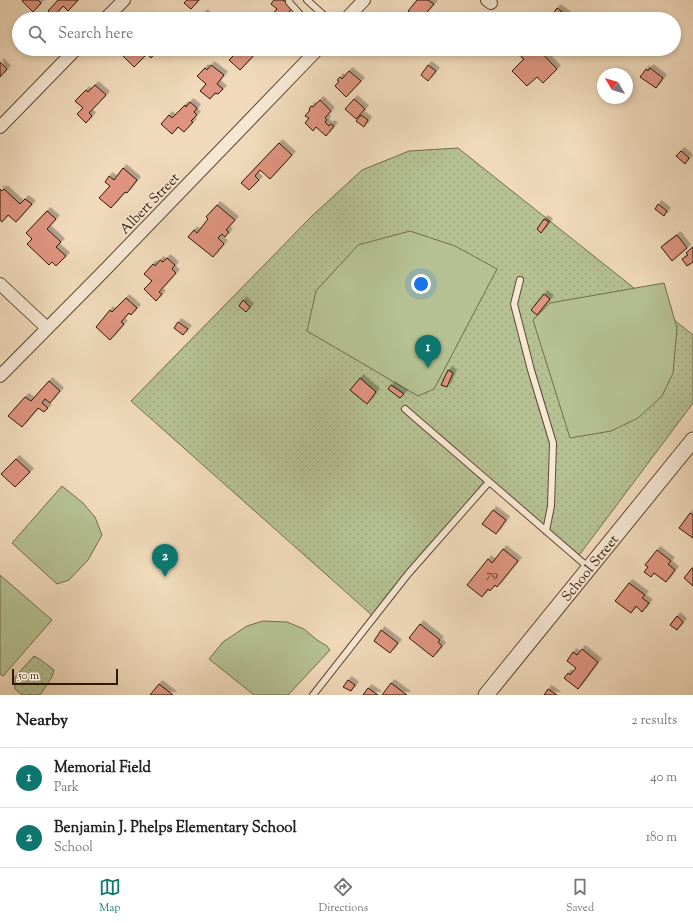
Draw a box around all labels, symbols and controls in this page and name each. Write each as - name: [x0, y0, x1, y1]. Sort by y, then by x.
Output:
- search box: [12, 12, 681, 56]
- icon: search: [26, 23, 48, 45]
- text: Search here: [58, 24, 133, 45]
- north arrow: [597, 68, 633, 104]
- street label: Albert Street: [116, 169, 185, 240]
- your location: [411, 274, 431, 294]
- pin: 1: [415, 335, 441, 368]
- street label: School Street: [558, 531, 624, 607]
- pin: 2: [152, 544, 178, 577]
- house number: 79: [486, 566, 498, 584]
- scale bar: [12, 667, 118, 686]
- text: 50 m: [18, 668, 39, 684]
- text: Nearby: [16, 709, 68, 733]
- text: 2 results: [632, 712, 677, 730]
- text: Memorial Field: [54, 758, 151, 779]
- text: 1: [27, 769, 31, 787]
- text: 40 m: [650, 769, 677, 787]
- text: Park: [54, 779, 79, 797]
- text: Benjamin J. Phelps Elementary School: [54, 818, 297, 839]
- text: 2: [26, 829, 32, 847]
- text: 180 m: [646, 829, 677, 847]
- text: School: [54, 839, 93, 857]
- tab: Map: [99, 876, 121, 916]
- tab: Directions: [319, 876, 368, 916]
- tab: Saved: [566, 876, 594, 916]

